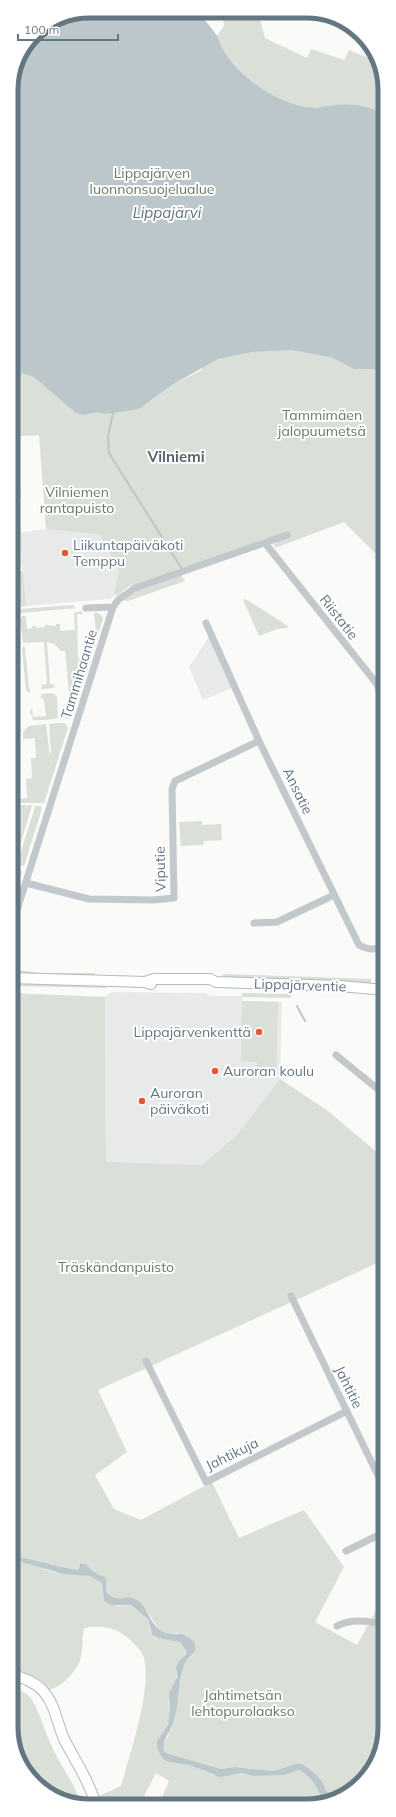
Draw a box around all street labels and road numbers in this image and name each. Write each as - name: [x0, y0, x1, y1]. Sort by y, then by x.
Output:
- street label: Riistatie: [316, 591, 362, 643]
- street label: Tammihaantie: [57, 627, 101, 721]
- street label: Ansatie: [279, 765, 317, 817]
- street label: Viputie: [151, 846, 169, 892]
- street label: Lippajärventie: [254, 974, 346, 996]
- street label: Jahtitie: [331, 1363, 367, 1411]
- street label: Jahtikuja: [203, 1434, 261, 1474]

